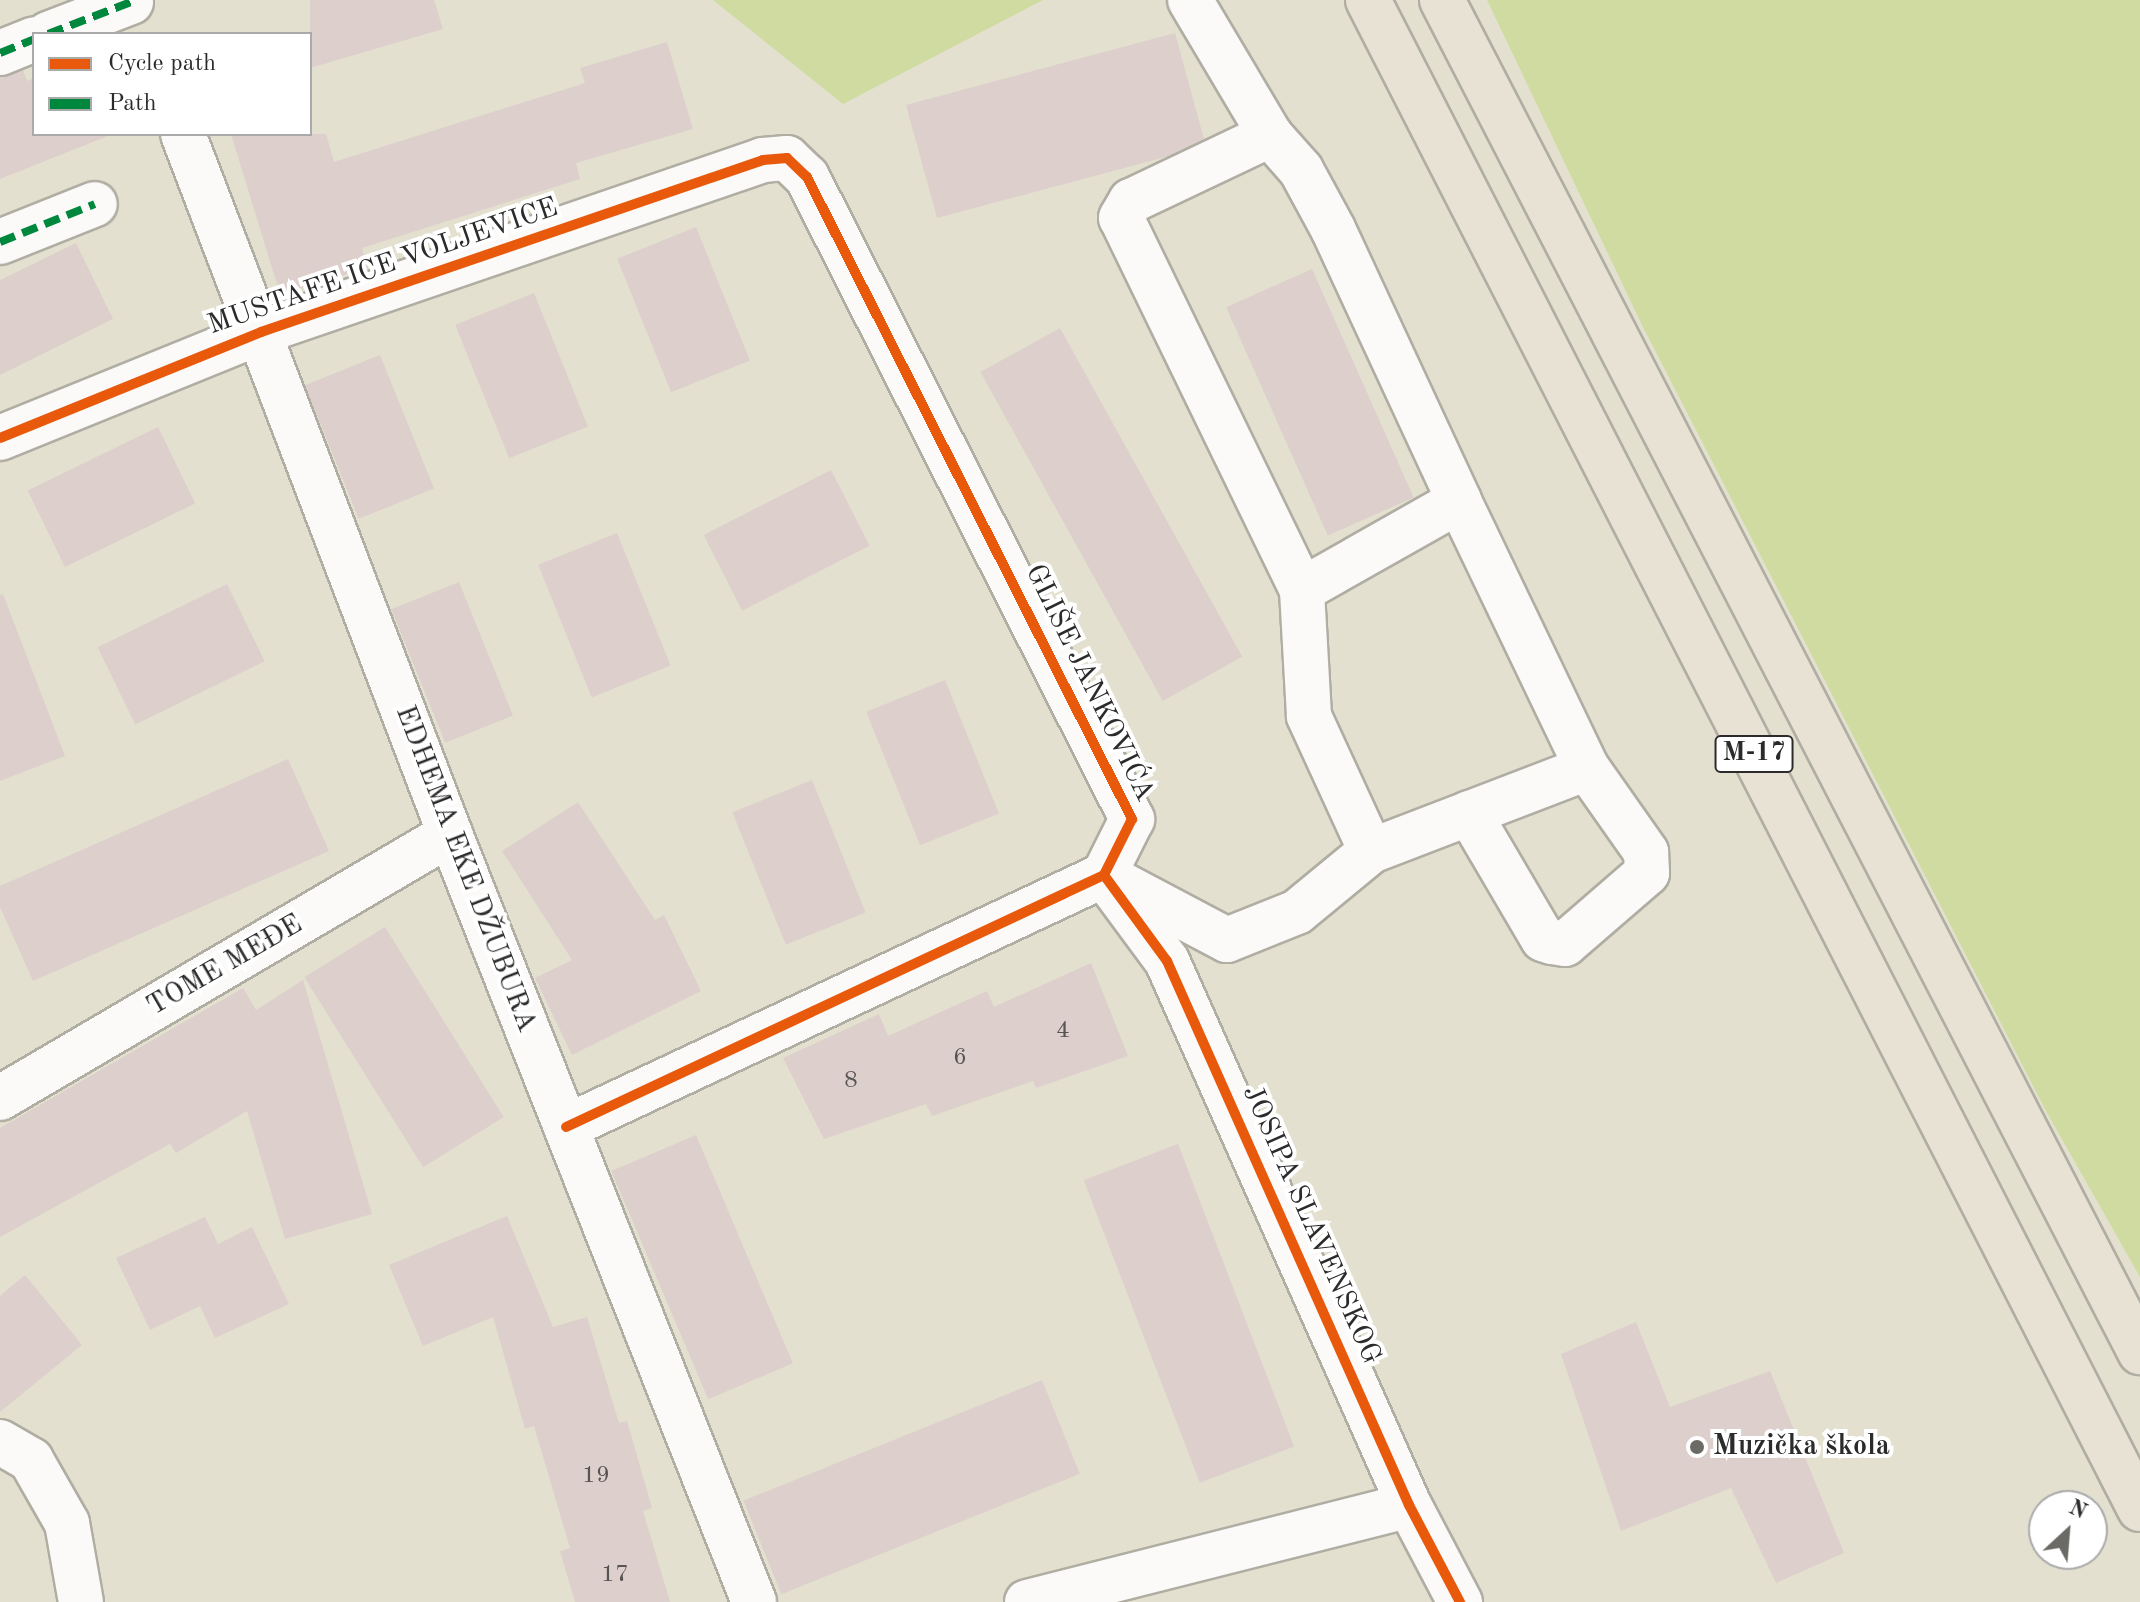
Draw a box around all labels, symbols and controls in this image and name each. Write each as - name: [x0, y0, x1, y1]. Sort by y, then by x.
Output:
- legend: [32, 32, 312, 136]
- text: Cycle path: [108, 52, 216, 76]
- text: Path: [108, 92, 157, 116]
- street label: MUSTAFE ICE VOLJEVICE: [203, 191, 563, 343]
- street label: GLIŠE JANKOVIĆA: [1017, 559, 1161, 807]
- street label: EDHEMA EKE DŽUBURA: [387, 701, 543, 1037]
- road number: M-17: [1714, 732, 1794, 776]
- street label: TOME MEĐE: [141, 908, 309, 1024]
- house number: 4: [1056, 1018, 1070, 1046]
- house number: 6: [953, 1045, 967, 1073]
- house number: 8: [844, 1068, 858, 1096]
- street label: JOSIPA SLAVENSKOG: [1234, 1080, 1388, 1370]
- place label: Muzička škola: [1713, 1430, 1890, 1464]
- marker: Muzička škola: [1688, 1438, 1706, 1456]
- house number: 19: [582, 1463, 610, 1491]
- north arrow: [2028, 1490, 2108, 1570]
- text: N: [2065, 1497, 2090, 1524]
- house number: 17: [601, 1562, 629, 1590]

